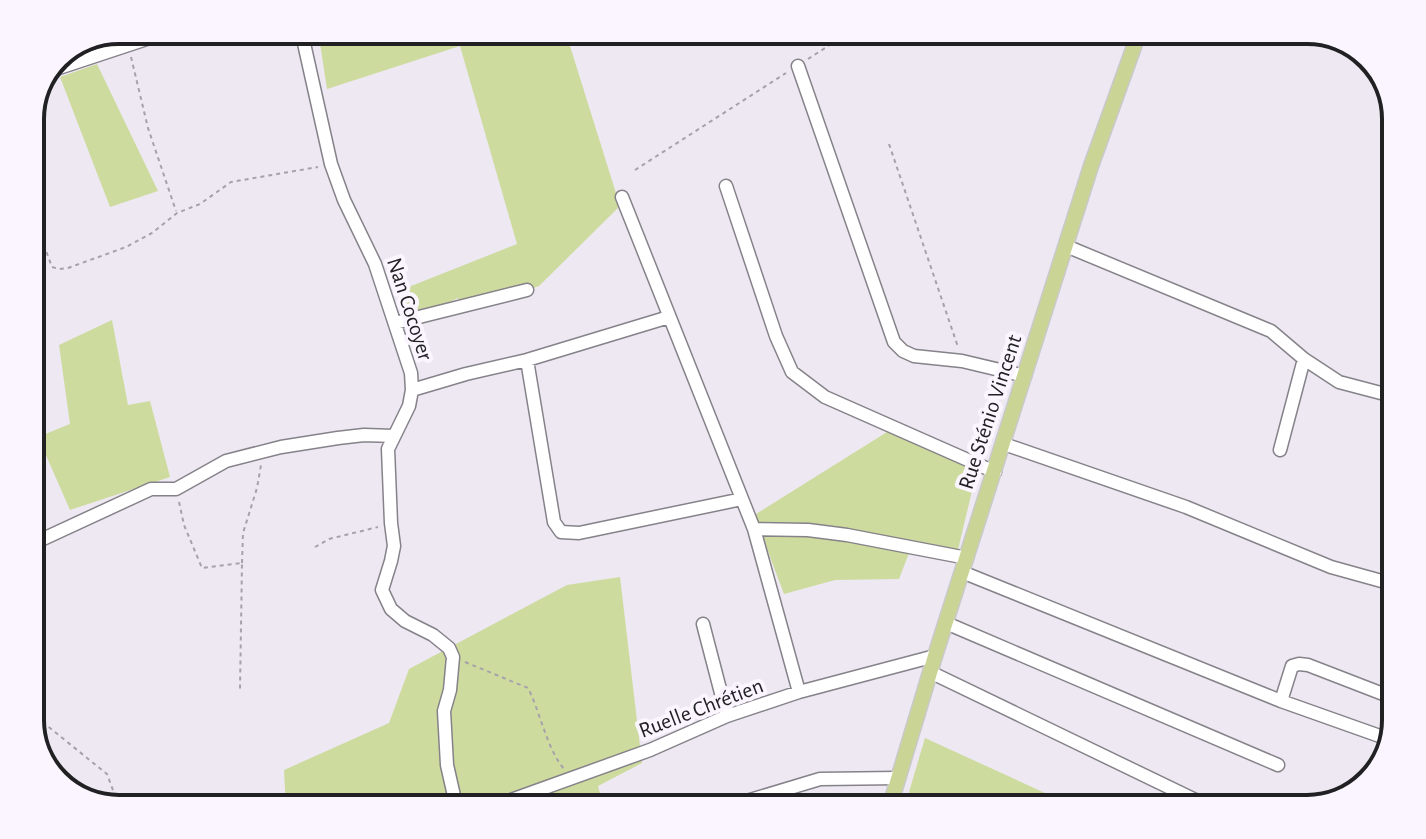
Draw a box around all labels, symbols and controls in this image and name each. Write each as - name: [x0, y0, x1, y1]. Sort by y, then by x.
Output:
- street label: Nan Cocoyer: [383, 255, 437, 363]
- street label: Rue Sténio Vincent: [955, 332, 1025, 492]
- street label: Ruelle Chrétien: [636, 674, 766, 742]

